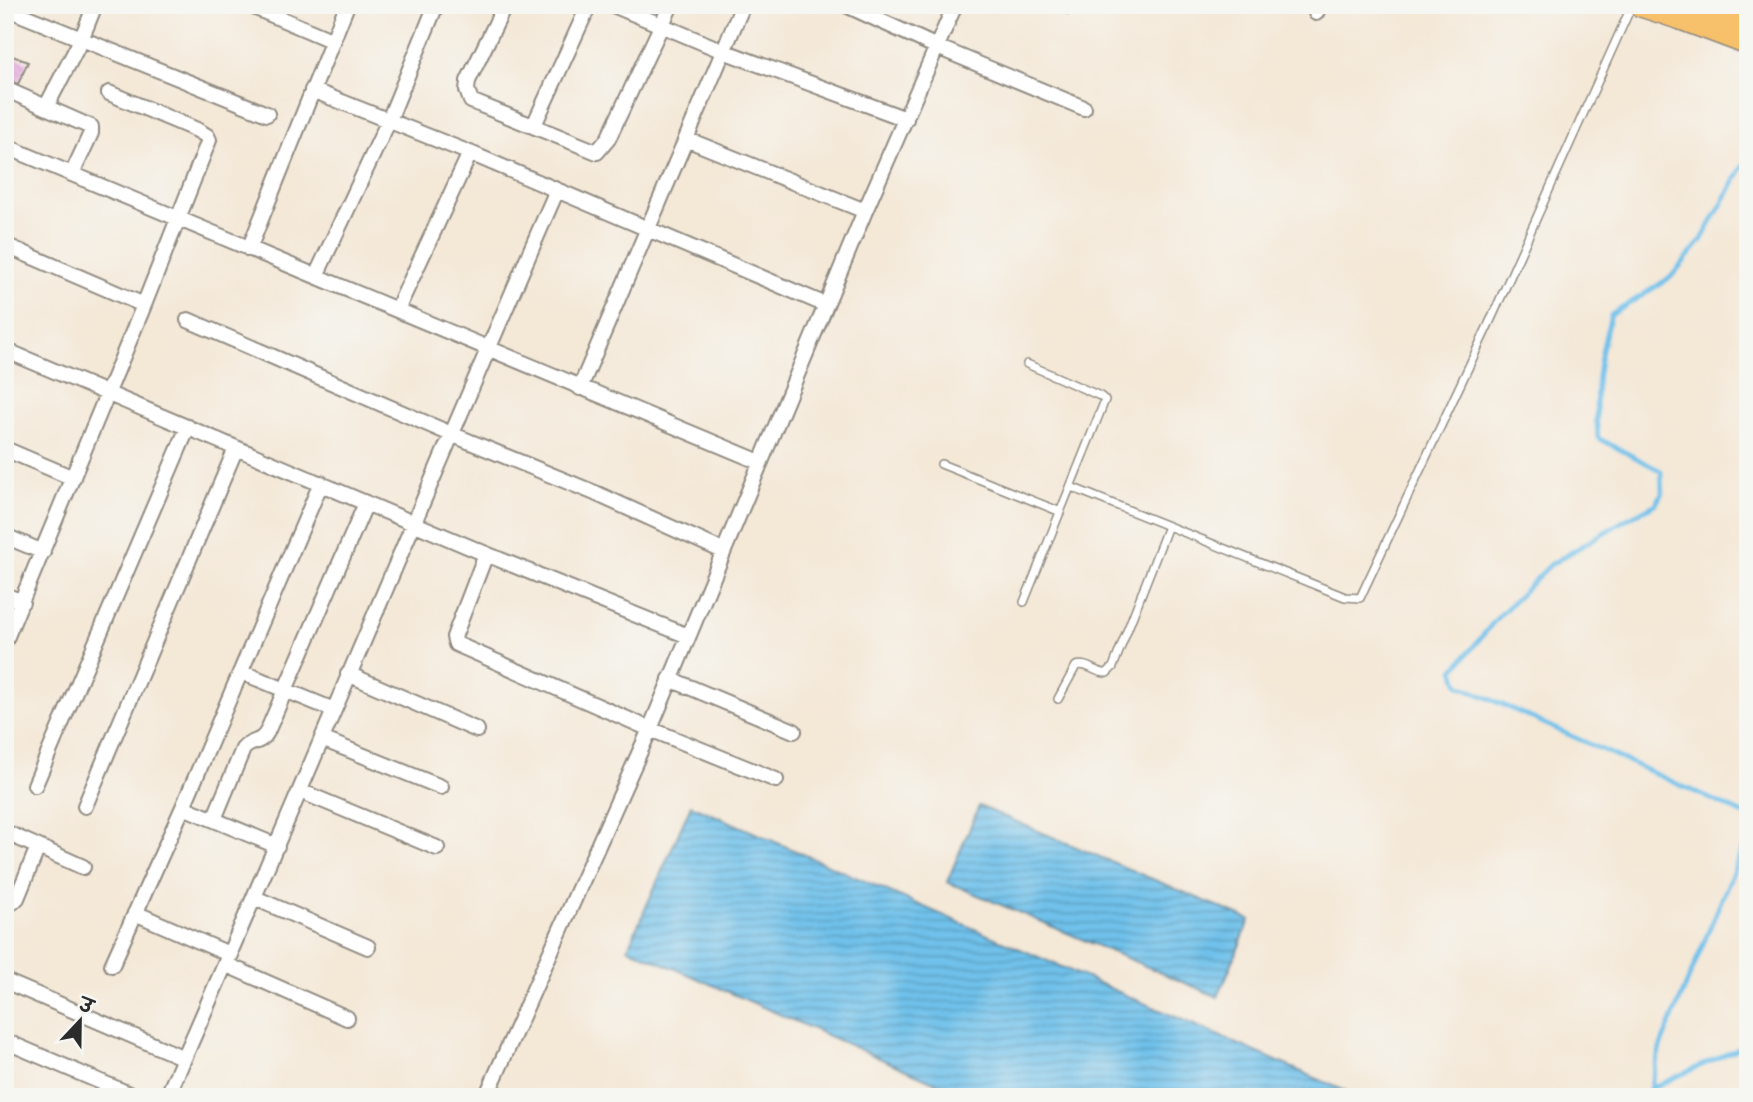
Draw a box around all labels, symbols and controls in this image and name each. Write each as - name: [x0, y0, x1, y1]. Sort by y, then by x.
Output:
- north arrow: [46, 986, 116, 1056]
- text: उ: [74, 993, 98, 1020]

